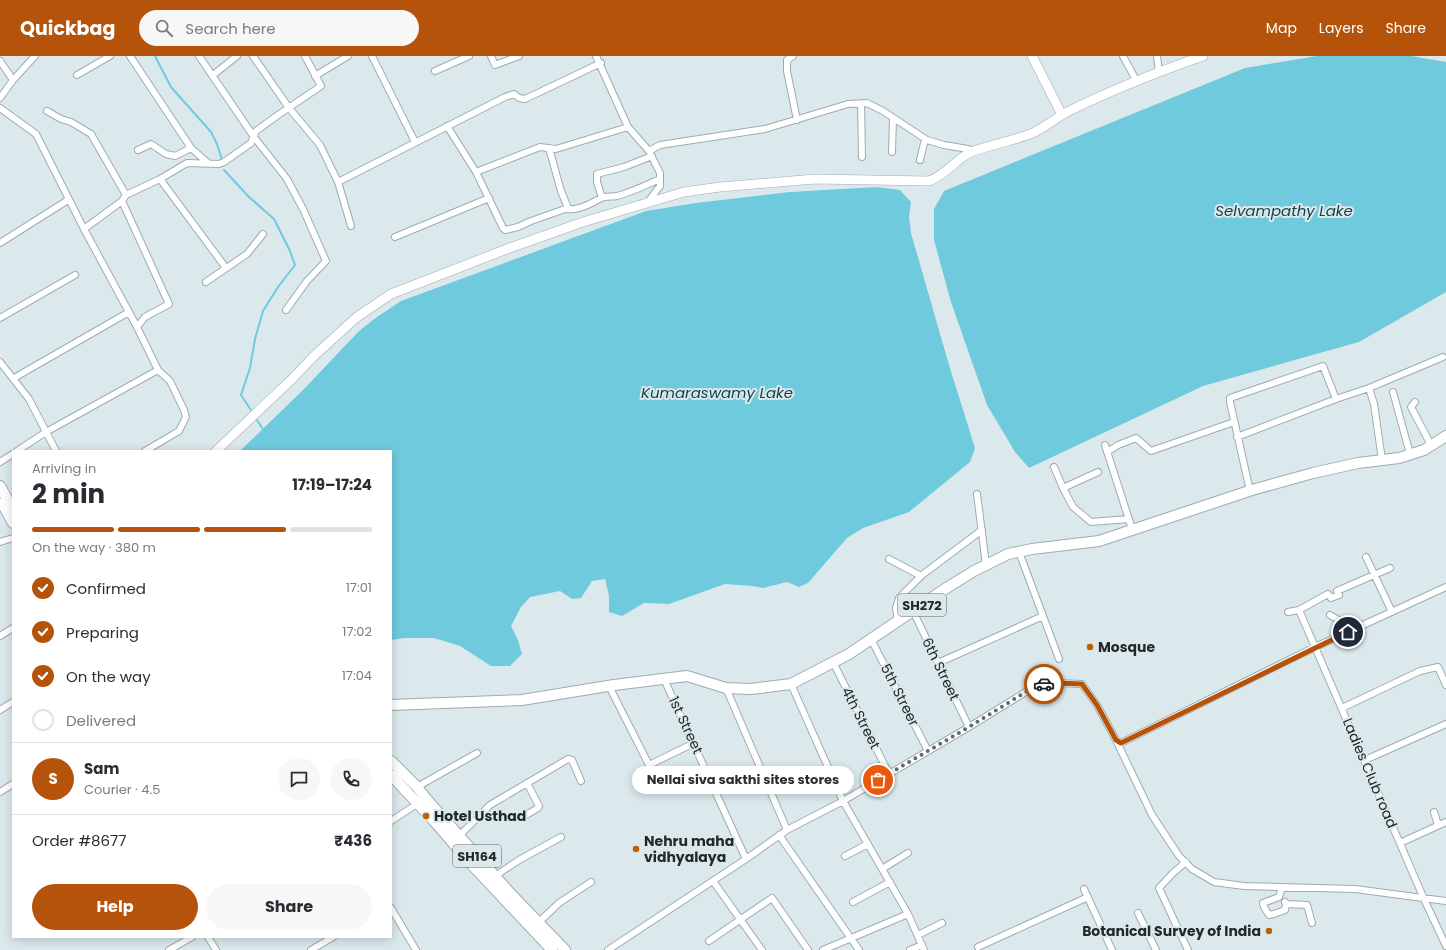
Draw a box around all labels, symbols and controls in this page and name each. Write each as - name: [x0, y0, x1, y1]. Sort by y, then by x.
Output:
- search box: [139, 10, 419, 46]
- text: Quickbag: [20, 15, 115, 42]
- icon: search: [153, 17, 175, 39]
- text: Search here: [185, 18, 276, 39]
- text: Map: [1266, 18, 1297, 38]
- text: Layers: [1319, 18, 1363, 38]
- text: Share: [1385, 18, 1426, 38]
- water label: Selvampathy Lake: [1215, 200, 1353, 221]
- water label: Kumaraswamy Lake: [641, 382, 793, 403]
- text: Arriving in: [32, 459, 96, 478]
- text: 17:19–17:24: [292, 474, 372, 495]
- text: 2 min: [32, 476, 105, 512]
- text: On the way · 380 m: [32, 538, 156, 557]
- icon: check: [32, 577, 54, 599]
- text: Confirmed: [66, 578, 146, 599]
- text: 17:01: [346, 578, 372, 597]
- road number: SH272: [898, 594, 946, 616]
- pin: [1331, 615, 1365, 649]
- icon: check: [32, 621, 54, 643]
- icon: home: [1337, 621, 1359, 643]
- text: Preparing: [66, 622, 139, 643]
- text: 17:02: [342, 622, 372, 641]
- street label: 6th Street: [917, 634, 965, 704]
- place label: Mosque: [1098, 637, 1156, 657]
- marker: Mosque: [1085, 642, 1095, 652]
- street label: 5th Streer: [876, 660, 924, 730]
- courier: [1024, 664, 1064, 704]
- icon: check: [32, 665, 54, 687]
- text: On the way: [66, 666, 151, 687]
- text: 17:04: [342, 666, 372, 685]
- icon: car: [1033, 673, 1055, 695]
- street label: 4th Street: [837, 683, 885, 753]
- street label: 1st Street: [664, 693, 708, 757]
- text: Delivered: [66, 710, 136, 731]
- street label: Ladies Club road: [1338, 715, 1402, 831]
- text: Sam: [84, 758, 119, 779]
- button: chat: [278, 758, 320, 800]
- button: phone: [330, 758, 372, 800]
- pin: [861, 763, 895, 797]
- callout: Nellai siva sakthi sites stores: [632, 766, 854, 794]
- text: S: [48, 768, 58, 789]
- icon: bag: [867, 769, 889, 791]
- text: Nellai siva sakthi sites stores: [647, 770, 839, 789]
- text: Courier · 4.5: [84, 780, 160, 799]
- place label: Hotel Usthad: [434, 806, 526, 826]
- marker: Hotel Usthad: [421, 811, 431, 821]
- text: Order #8677: [32, 830, 126, 851]
- text: ₹436: [334, 830, 372, 851]
- place label: Nehru maha vidhyalaya: [644, 831, 734, 867]
- marker: Nehru maha vidhyalaya: [631, 844, 641, 854]
- road number: SH164: [453, 845, 501, 867]
- button: Help: [32, 884, 198, 930]
- button: Share: [206, 884, 372, 930]
- place label: Botanical Survey of India: [1082, 921, 1261, 941]
- marker: Botanical Survey of India: [1264, 926, 1274, 936]

